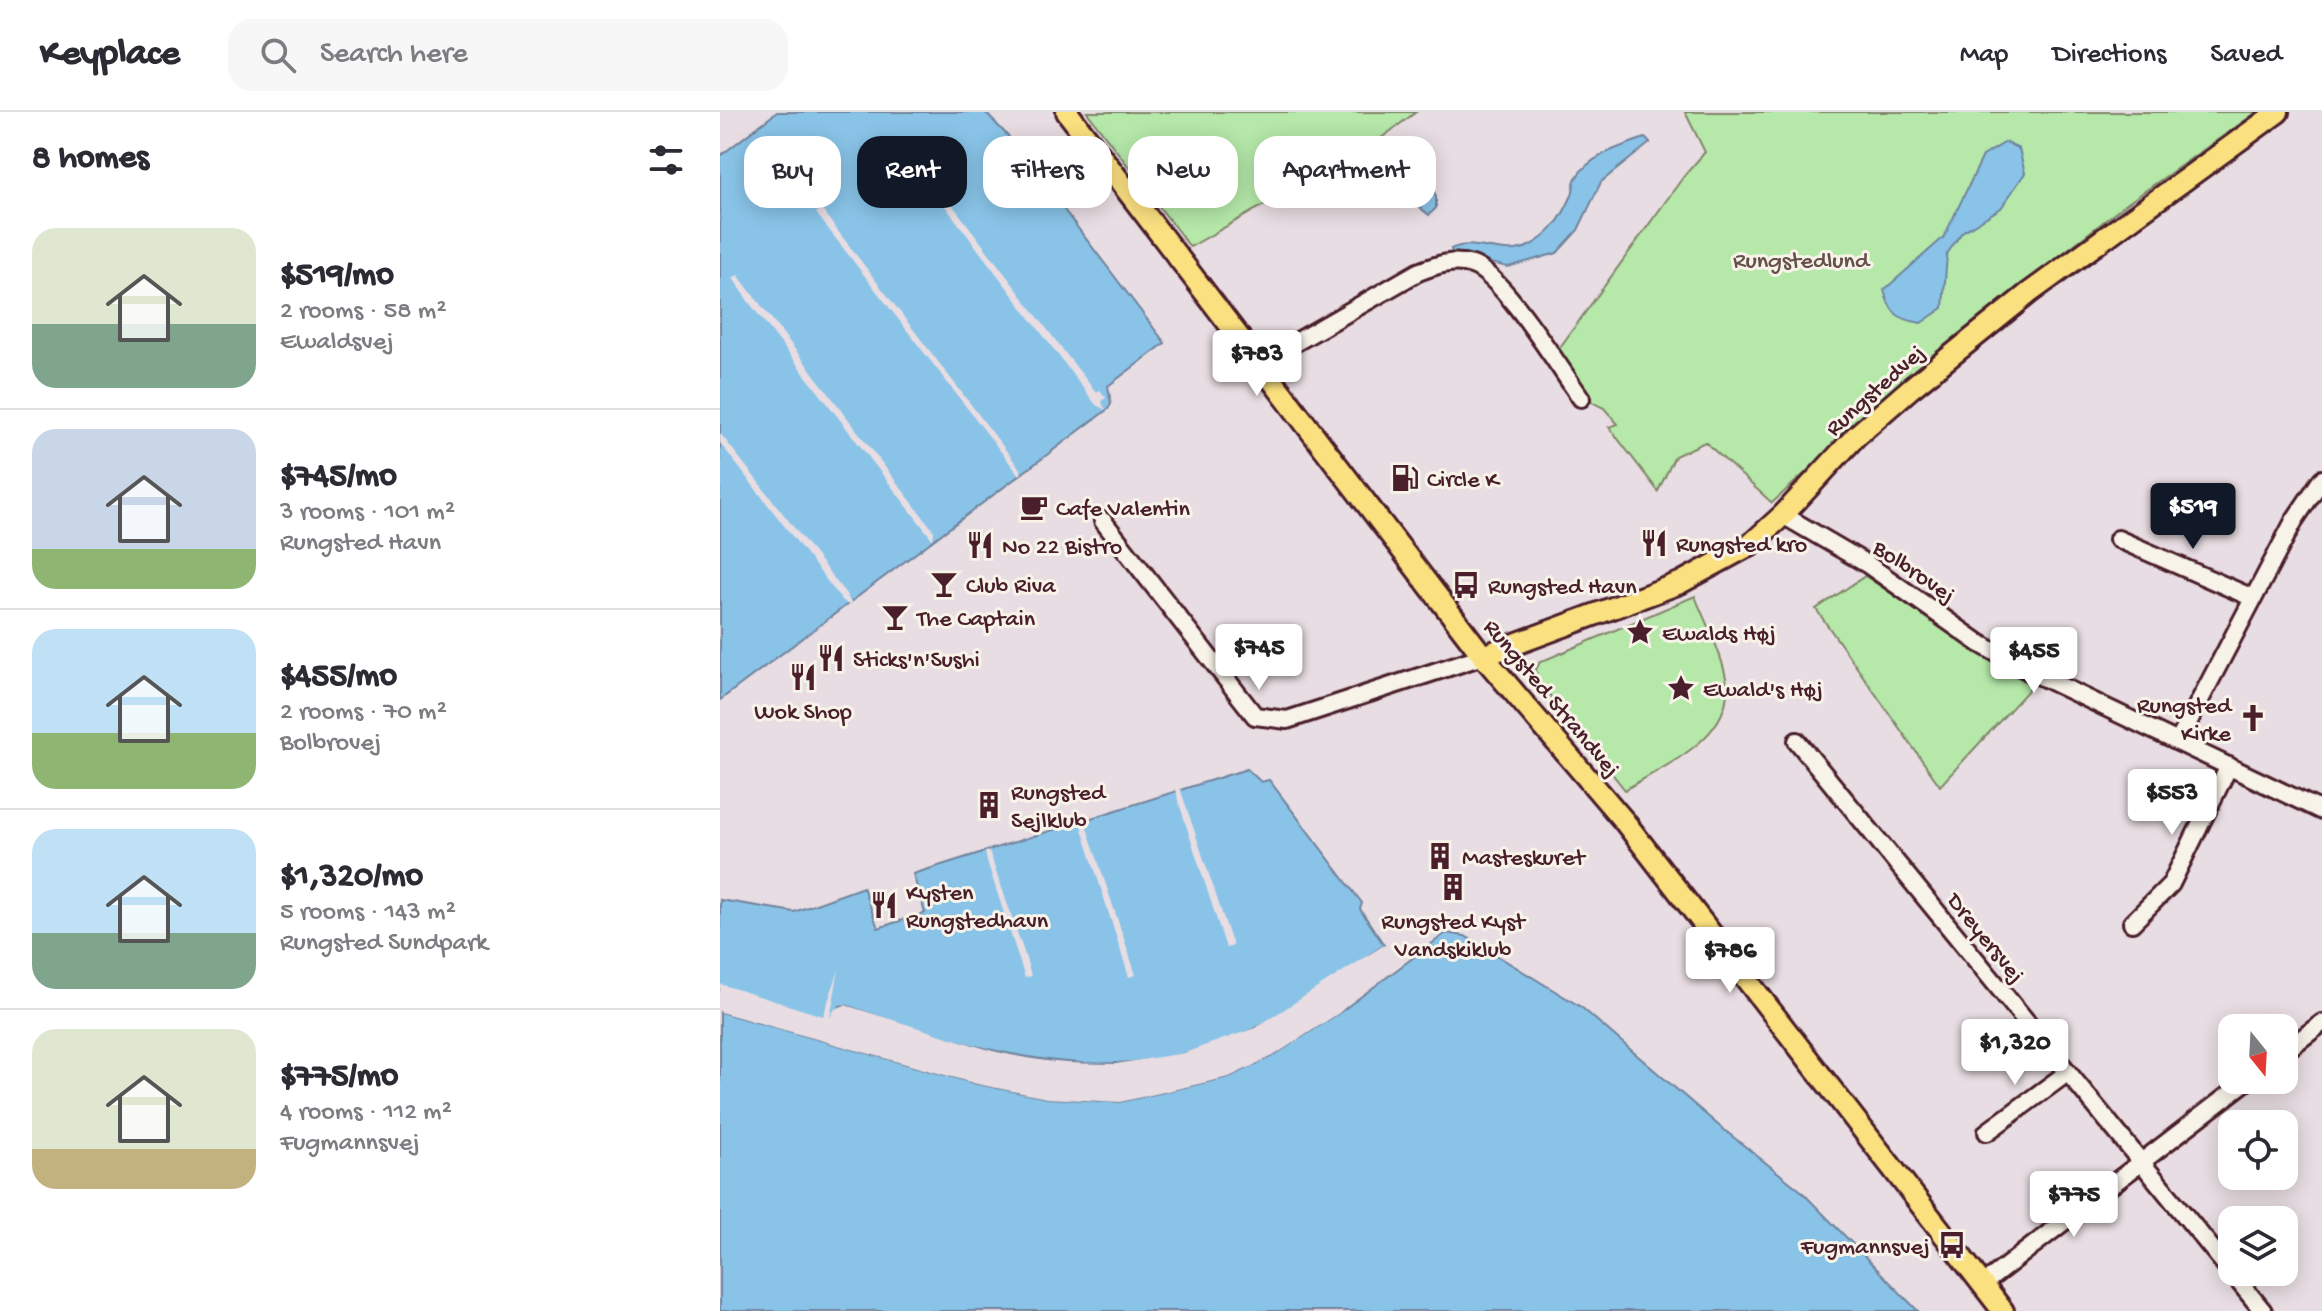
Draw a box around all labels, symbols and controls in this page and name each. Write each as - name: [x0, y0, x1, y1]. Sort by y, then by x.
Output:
- search box: [228, 19, 788, 91]
- text: Keyplace: [40, 33, 180, 77]
- icon: search: [256, 33, 300, 77]
- text: Search here: [320, 38, 468, 73]
- text: Map: [1960, 39, 2008, 72]
- text: Directions: [2052, 39, 2166, 72]
- text: Saved: [2210, 39, 2282, 72]
- chip: Buy: [744, 136, 841, 208]
- chip: Rent: [857, 136, 967, 208]
- chip: Filters: [983, 136, 1112, 208]
- chip: New: [1128, 136, 1238, 208]
- chip: Apartment: [1254, 136, 1436, 208]
- icon: filters: [644, 138, 688, 182]
- text: 8 homes: [32, 140, 149, 180]
- park label: Rungstedlund: [1733, 248, 1871, 277]
- text: $519/mo: [280, 257, 394, 297]
- icon: home: [96, 260, 192, 356]
- text: 2 rooms · 58 m²: [280, 297, 446, 328]
- text: Ewaldsvej: [280, 328, 394, 359]
- pin: $783: [1210, 330, 1304, 398]
- street label: Rungstedvej: [1821, 339, 1932, 444]
- text: $783: [1231, 340, 1283, 371]
- text: $745/mo: [280, 458, 397, 498]
- icon: home: [96, 461, 192, 557]
- fuel station icon: Circle K: [1390, 463, 1420, 493]
- place label: Circle K: [1427, 467, 1501, 496]
- pin: $519: [2146, 483, 2240, 551]
- cafe icon: Cafe Valentin: [1019, 492, 1049, 522]
- text: $519: [2169, 493, 2217, 524]
- place label: Cafe Valentin: [1056, 496, 1190, 525]
- text: 3 rooms · 101 m²: [280, 498, 455, 529]
- restaurant icon: Rungsted kro: [1639, 528, 1669, 558]
- text: Rungsted Havn: [280, 529, 441, 560]
- restaurant icon: No 22 Bistro: [965, 530, 995, 560]
- place label: Rungsted kro: [1676, 532, 1807, 561]
- place label: No 22 Bistro: [1002, 534, 1122, 563]
- street label: Bolbrovej: [1865, 534, 1960, 611]
- bar icon: Club Riva: [929, 569, 959, 599]
- bus stop icon: Rungsted Havn: [1451, 570, 1481, 600]
- place label: Club Riva: [966, 573, 1056, 602]
- place label: Rungsted Havn: [1488, 574, 1637, 603]
- bar icon: The Captain: [880, 602, 910, 632]
- place label: The Captain: [915, 606, 1036, 635]
- street label: Rungsted Strandvej: [1476, 614, 1625, 784]
- place icon: Ewalds Høj: [1625, 617, 1655, 647]
- place label: Ewalds Høj: [1662, 621, 1776, 650]
- pin: $745: [1212, 624, 1306, 692]
- pin: $455: [1987, 627, 2081, 695]
- text: $745: [1233, 634, 1285, 665]
- text: $455: [2008, 637, 2060, 668]
- restaurant icon: Sticks'n'Sushi: [816, 643, 846, 673]
- place label: Sticks'n'Sushi: [853, 647, 980, 676]
- text: $455/mo: [280, 658, 397, 698]
- icon: home: [96, 661, 192, 757]
- restaurant icon: Wok Shop: [788, 662, 818, 692]
- place icon: Ewald's Høj: [1666, 673, 1696, 703]
- place label: Ewald's Høj: [1703, 677, 1823, 706]
- place label: Rungsted Kirke: [2137, 693, 2233, 750]
- text: 2 rooms · 70 m²: [280, 698, 447, 729]
- place label: Wok Shop: [754, 699, 852, 728]
- church icon: Rungsted Kirke: [2238, 703, 2268, 733]
- text: Bolbrovej: [280, 729, 381, 760]
- pin: $553: [2125, 769, 2219, 837]
- text: $553: [2146, 779, 2198, 810]
- place label: Rungsted Sejlklub: [1011, 780, 1107, 837]
- building icon: Rungsted Sejlklub: [974, 790, 1004, 820]
- building icon: Masteskuret: [1425, 841, 1455, 871]
- place label: Masteskuret: [1462, 845, 1587, 874]
- text: $1,320/mo: [280, 858, 423, 898]
- icon: home: [96, 861, 192, 957]
- building icon: Rungsted Kyst Vandskiklub: [1438, 872, 1468, 902]
- place label: Kysten Rungstedhavn: [906, 880, 1049, 937]
- street label: Dreyersvej: [1938, 887, 2030, 990]
- restaurant icon: Kysten Rungstedhavn: [869, 890, 899, 920]
- text: 5 rooms · 143 m²: [280, 898, 456, 929]
- place label: Rungsted Kyst Vandskiklub: [1381, 909, 1527, 966]
- pin: $786: [1683, 927, 1777, 995]
- text: Rungsted Sundpark: [280, 929, 488, 960]
- text: $786: [1704, 937, 1756, 968]
- north arrow: [2218, 1014, 2298, 1094]
- map controls: [2218, 1014, 2298, 1286]
- pin: $1,320: [1950, 1019, 2080, 1087]
- text: $1,320: [1979, 1029, 2051, 1060]
- text: $775/mo: [280, 1058, 398, 1098]
- icon: home: [96, 1061, 192, 1157]
- text: 4 rooms · 112 m²: [280, 1098, 452, 1129]
- button: locate: [2218, 1110, 2298, 1190]
- text: Fugmannsvej: [280, 1129, 420, 1160]
- pin: $775: [2027, 1171, 2121, 1239]
- text: $775: [2048, 1181, 2100, 1212]
- button: layers: [2218, 1206, 2298, 1286]
- bus stop icon: Fugmannsvej: [1937, 1230, 1967, 1260]
- place label: Fugmannsvej: [1800, 1234, 1930, 1263]

